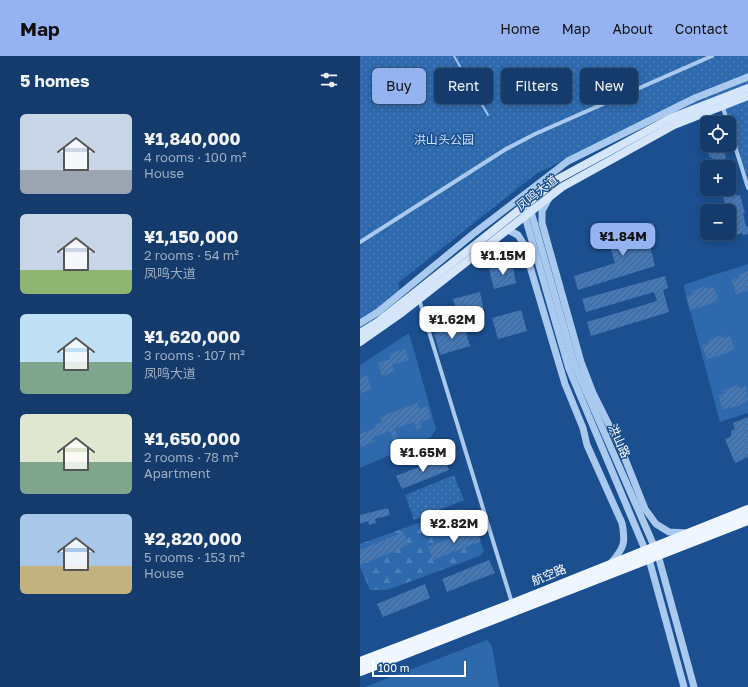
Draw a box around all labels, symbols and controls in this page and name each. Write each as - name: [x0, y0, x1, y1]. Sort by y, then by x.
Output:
- text: Map: [20, 17, 60, 40]
- text: Home: [500, 20, 540, 37]
- text: Map: [562, 20, 590, 37]
- text: About: [612, 20, 653, 37]
- text: Contact: [675, 20, 728, 37]
- chip: Buy: [372, 68, 426, 104]
- chip: Rent: [434, 68, 493, 104]
- chip: Filters: [501, 68, 572, 104]
- chip: New: [580, 68, 638, 104]
- icon: filters: [318, 69, 340, 91]
- text: 5 homes: [20, 70, 90, 91]
- map controls: [700, 116, 736, 240]
- button: locate: [700, 116, 736, 152]
- text: ¥1,840,000: [144, 128, 241, 149]
- icon: home: [52, 130, 100, 178]
- park label: 洪山头公园: [414, 132, 474, 147]
- text: 4 rooms · 100 m²: [144, 149, 246, 165]
- button: +: [700, 160, 736, 196]
- text: House: [144, 165, 184, 181]
- street label: 凤鸣大道: [513, 172, 560, 213]
- button: −: [700, 204, 736, 240]
- pin: ¥1.84M: [590, 223, 656, 257]
- text: ¥1,150,000: [144, 226, 238, 247]
- text: ¥1.84M: [599, 228, 647, 244]
- icon: home: [52, 230, 100, 278]
- pin: ¥1.15M: [470, 242, 536, 276]
- text: 2 rooms · 54 m²: [144, 247, 239, 263]
- text: ¥1.15M: [480, 247, 526, 263]
- text: 凤鸣大道: [144, 265, 196, 281]
- pin: ¥1.62M: [419, 306, 485, 340]
- text: ¥1.62M: [428, 311, 476, 327]
- text: ¥1,620,000: [144, 326, 240, 347]
- icon: home: [52, 330, 100, 378]
- text: 3 rooms · 107 m²: [144, 347, 245, 363]
- text: 凤鸣大道: [144, 365, 196, 381]
- street label: 洪山路: [605, 421, 634, 460]
- text: ¥1,650,000: [144, 428, 240, 449]
- icon: home: [52, 430, 100, 478]
- pin: ¥1.65M: [390, 439, 456, 473]
- text: ¥1.65M: [399, 444, 447, 460]
- text: 2 rooms · 78 m²: [144, 449, 238, 465]
- text: Apartment: [144, 465, 211, 481]
- pin: ¥2.82M: [421, 510, 487, 544]
- text: ¥2.82M: [430, 515, 478, 531]
- text: ¥2,820,000: [144, 528, 242, 549]
- icon: home: [52, 530, 100, 578]
- text: 5 rooms · 153 m²: [144, 549, 245, 565]
- street label: 航空路: [529, 561, 568, 588]
- text: House: [144, 565, 184, 581]
- scale bar: [372, 659, 466, 678]
- text: 100 m: [378, 661, 409, 674]

